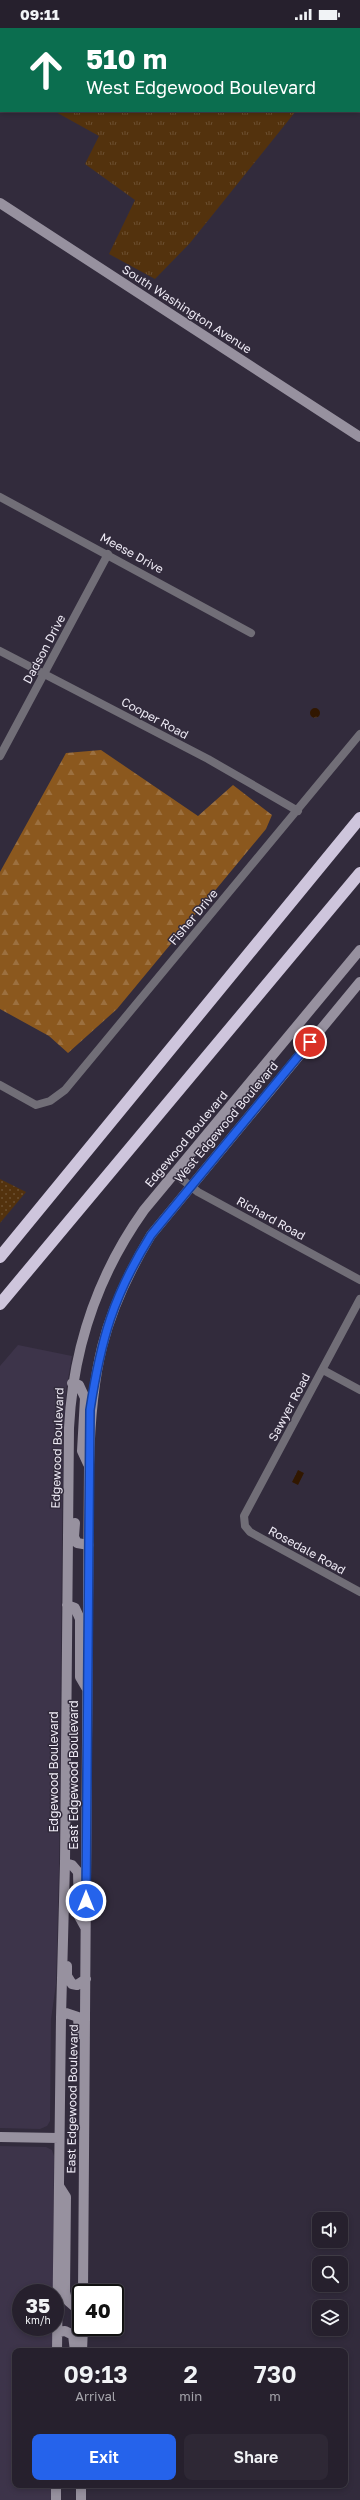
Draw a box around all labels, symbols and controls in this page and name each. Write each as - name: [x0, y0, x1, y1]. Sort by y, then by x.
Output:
- text: 09:11: [20, 5, 60, 23]
- text: 510 m: [86, 42, 167, 75]
- icon: ahead: [20, 44, 72, 96]
- text: West Edgewood Boulevard: [86, 76, 316, 98]
- street label: South Washington Avenue: [119, 261, 255, 357]
- street label: Meese Drive: [98, 529, 166, 577]
- street label: Dadson Drive: [19, 612, 69, 686]
- street label: Cooper Road: [119, 694, 191, 742]
- street label: Fisher Drive: [165, 886, 221, 948]
- pin: [293, 1025, 327, 1059]
- icon: arrive: [299, 1031, 321, 1053]
- street label: West Edgewood Boulevard: [171, 1059, 281, 1185]
- street label: Edgewood Boulevard: [142, 1088, 230, 1190]
- street label: Richard Road: [234, 1193, 308, 1243]
- street label: Sawyer Road: [265, 1370, 313, 1444]
- street label: Edgewood Boulevard: [47, 1387, 67, 1509]
- street label: Rosedale Road: [266, 1523, 348, 1577]
- street label: East Edgewood Boulevard: [66, 1700, 81, 1850]
- street label: Edgewood Boulevard: [46, 1711, 61, 1833]
- position arrow: [65, 1880, 107, 1922]
- street label: East Edgewood Boulevard: [63, 2024, 81, 2174]
- map controls: [312, 2212, 348, 2336]
- button: sound: [312, 2212, 348, 2248]
- button: search: [312, 2256, 348, 2292]
- speed limit sign: 40: [72, 2284, 124, 2336]
- text: 35: [26, 2293, 50, 2317]
- button: layers: [312, 2300, 348, 2336]
- text: km/h: [25, 2314, 51, 2326]
- text: 09:13: [63, 2359, 128, 2388]
- text: 2: [184, 2359, 198, 2388]
- text: 730: [254, 2359, 297, 2388]
- text: Arrival: [75, 2388, 116, 2404]
- text: min: [179, 2388, 202, 2404]
- text: m: [269, 2388, 281, 2404]
- button: Exit: [32, 2434, 176, 2480]
- button: Share: [184, 2434, 328, 2480]

